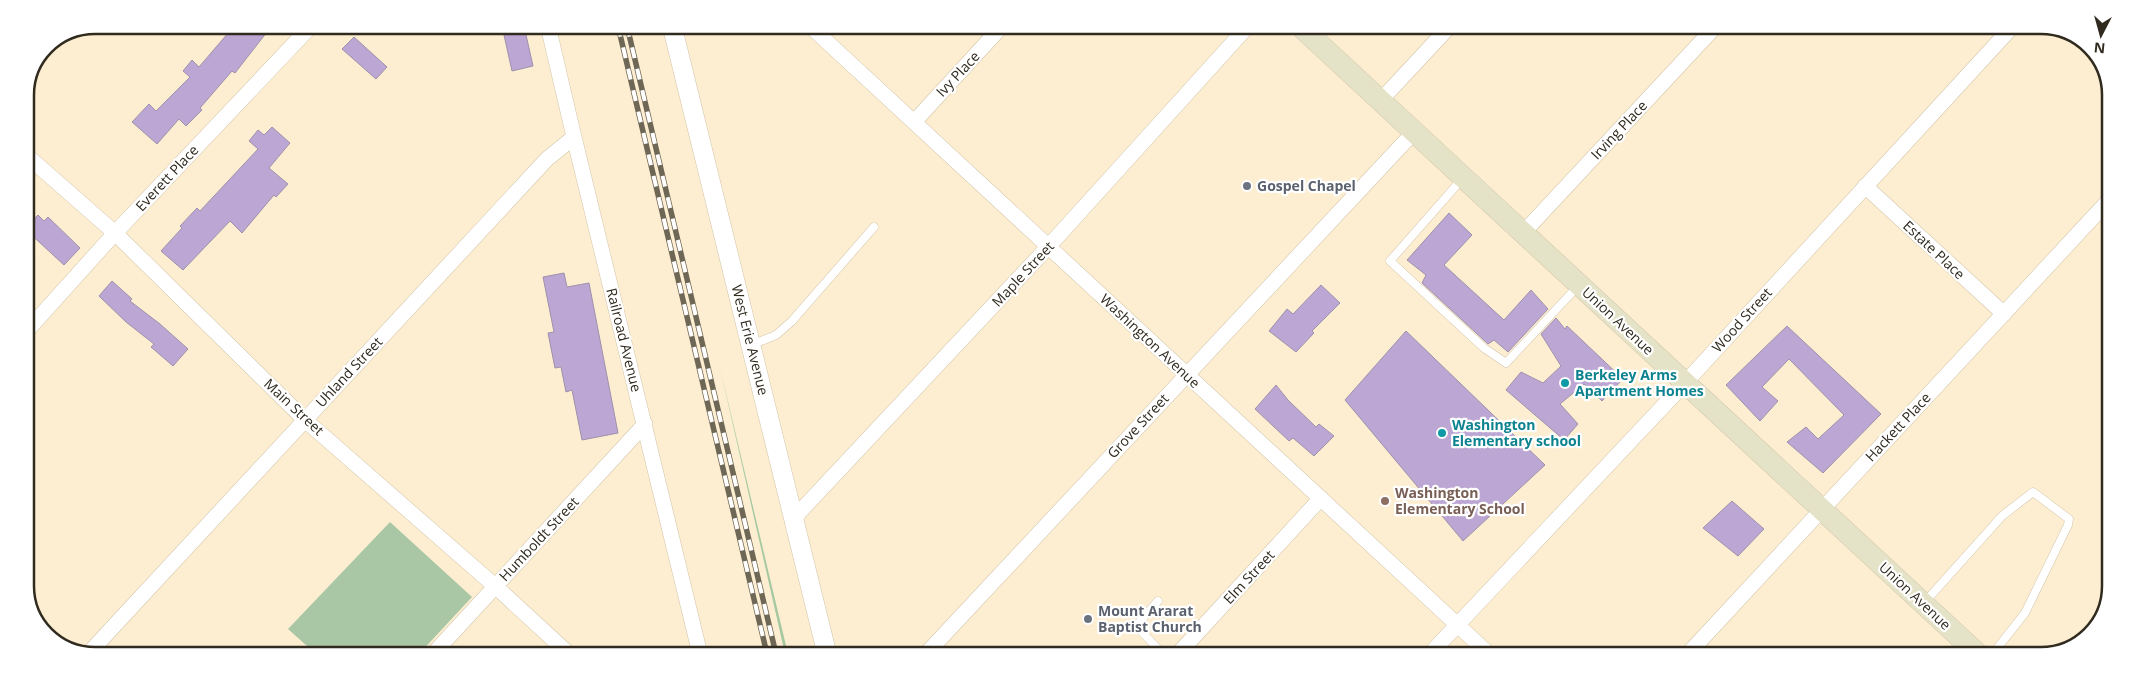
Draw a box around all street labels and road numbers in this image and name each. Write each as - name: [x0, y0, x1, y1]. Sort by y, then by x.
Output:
- street label: Ivy Place: [932, 47, 984, 101]
- street label: Irving Place: [1586, 96, 1651, 163]
- street label: Everett Place: [131, 140, 202, 215]
- street label: Estate Place: [1899, 216, 1969, 283]
- street label: Maple Street: [987, 237, 1058, 311]
- street label: Union Avenue: [1578, 282, 1658, 359]
- street label: West Erie Avenue: [728, 283, 773, 397]
- street label: Wood Street: [1707, 283, 1776, 356]
- street label: Railroad Avenue: [602, 286, 647, 394]
- street label: Washington Avenue: [1096, 289, 1204, 392]
- street label: Uhland Street: [311, 332, 386, 411]
- street label: Main Street: [260, 374, 328, 439]
- street label: Hackett Place: [1861, 388, 1935, 465]
- street label: Grove Street: [1103, 389, 1173, 462]
- street label: Humboldt Street: [495, 492, 583, 585]
- street label: Elm Street: [1219, 546, 1278, 608]
- street label: Union Avenue: [1875, 557, 1955, 634]

